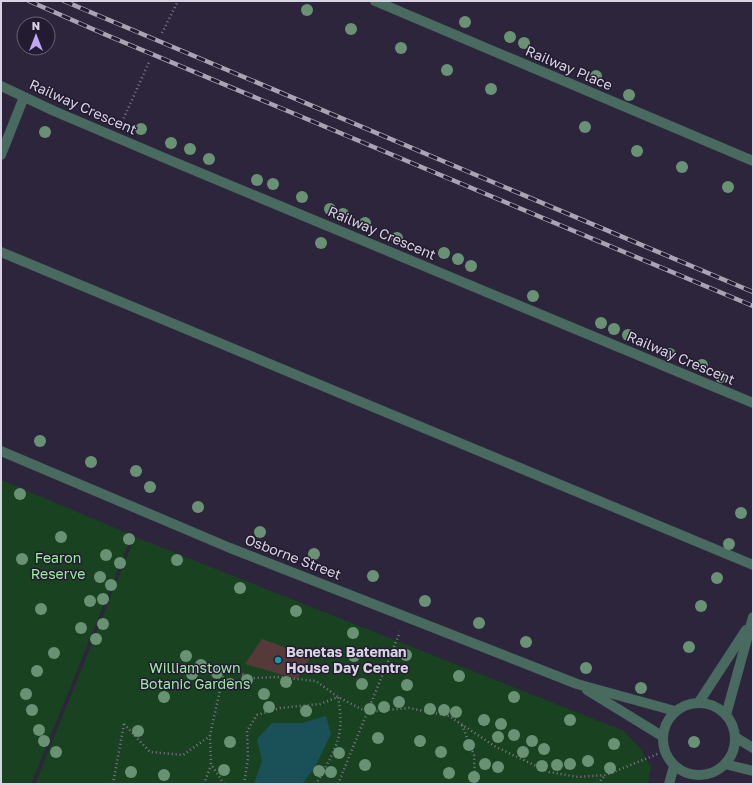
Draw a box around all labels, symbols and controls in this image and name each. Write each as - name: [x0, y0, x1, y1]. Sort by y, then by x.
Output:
- north arrow: [16, 16, 56, 56]
- text: N: [32, 19, 40, 32]
- street label: Railway Place: [523, 42, 615, 93]
- street label: Railway Crescent: [27, 75, 139, 138]
- street label: Railway Crescent: [326, 202, 439, 263]
- street label: Railway Crescent: [625, 327, 738, 388]
- street label: Osborne Street: [243, 530, 344, 583]
- park label: Fearon Reserve: [31, 549, 85, 582]
- place label: Benetas Bateman House Day Centre: [286, 643, 409, 676]
- marker: Benetas Bateman House Day Centre: [273, 655, 283, 665]
- park label: Williamstown Botanic Gardens: [140, 659, 250, 692]

